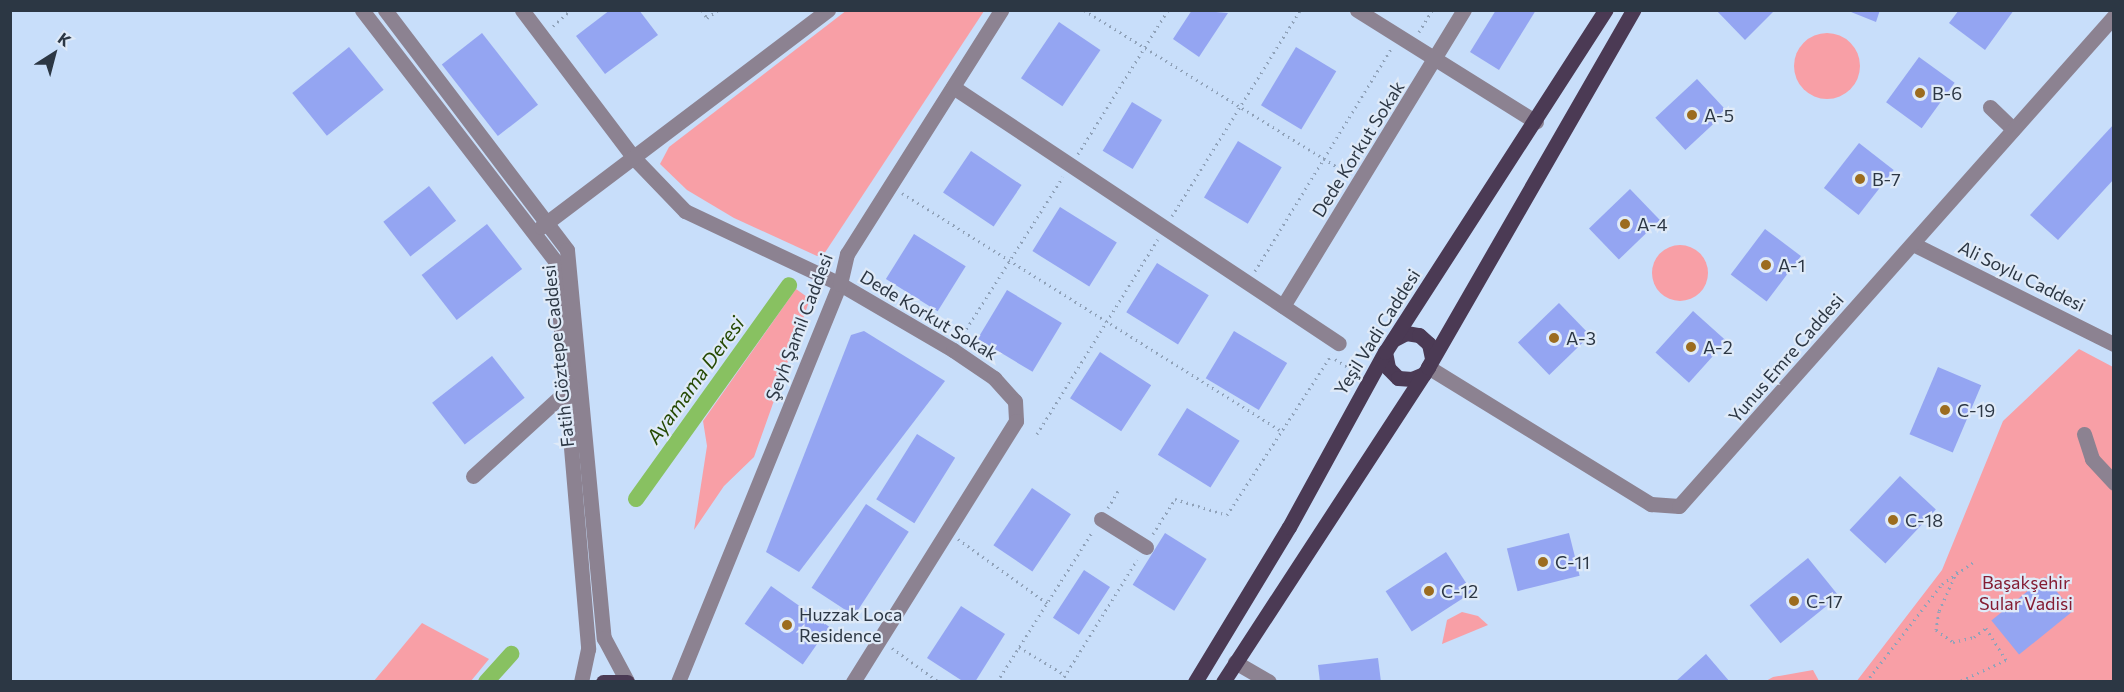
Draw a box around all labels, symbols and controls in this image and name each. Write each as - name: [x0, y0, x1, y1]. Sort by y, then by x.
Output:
- north arrow: [24, 24, 84, 84]
- text: K: [55, 28, 75, 50]
- street label: Dede Korkut Sokak: [1307, 77, 1409, 221]
- place label: B-6: [1932, 82, 1962, 104]
- marker: B-6: [1913, 86, 1927, 100]
- place label: A-5: [1704, 104, 1734, 126]
- marker: A-5: [1685, 108, 1699, 122]
- place label: B-7: [1872, 168, 1901, 190]
- marker: B-7: [1853, 172, 1867, 186]
- place label: A-4: [1637, 213, 1667, 235]
- marker: A-4: [1618, 217, 1632, 231]
- street label: Ali Soylu Caddesi: [1955, 236, 2089, 316]
- street label: Şeyh Şamil Caddesi: [761, 250, 837, 404]
- place label: A-1: [1778, 254, 1805, 276]
- marker: A-1: [1759, 258, 1773, 272]
- street label: Fatih Göztepe Caddesi: [538, 264, 578, 448]
- street label: Dede Korkut Sokak: [856, 265, 1002, 365]
- street label: Yeşil Vadi Caddesi: [1330, 265, 1424, 399]
- street label: Yunus Emre Caddesi: [1724, 289, 1848, 427]
- water label: Ayamama Deresi: [641, 312, 749, 448]
- place label: A-3: [1566, 327, 1596, 349]
- marker: A-3: [1547, 331, 1561, 345]
- place label: A-2: [1703, 336, 1733, 358]
- marker: A-2: [1684, 340, 1698, 354]
- place label: C-19: [1957, 399, 1995, 421]
- marker: C-19: [1938, 403, 1952, 417]
- place label: C-18: [1905, 509, 1943, 531]
- marker: C-18: [1886, 513, 1900, 527]
- place label: C-11: [1555, 551, 1590, 573]
- marker: C-11: [1536, 555, 1550, 569]
- park label: Başakşehir Sular Vadisi: [1979, 572, 2073, 614]
- place label: C-12: [1441, 580, 1478, 602]
- marker: C-12: [1422, 584, 1436, 598]
- place label: C-17: [1806, 590, 1843, 612]
- marker: C-17: [1787, 594, 1801, 608]
- place label: Huzzak Loca Residence: [799, 604, 902, 646]
- marker: Huzzak Loca Residence: [780, 618, 794, 632]

